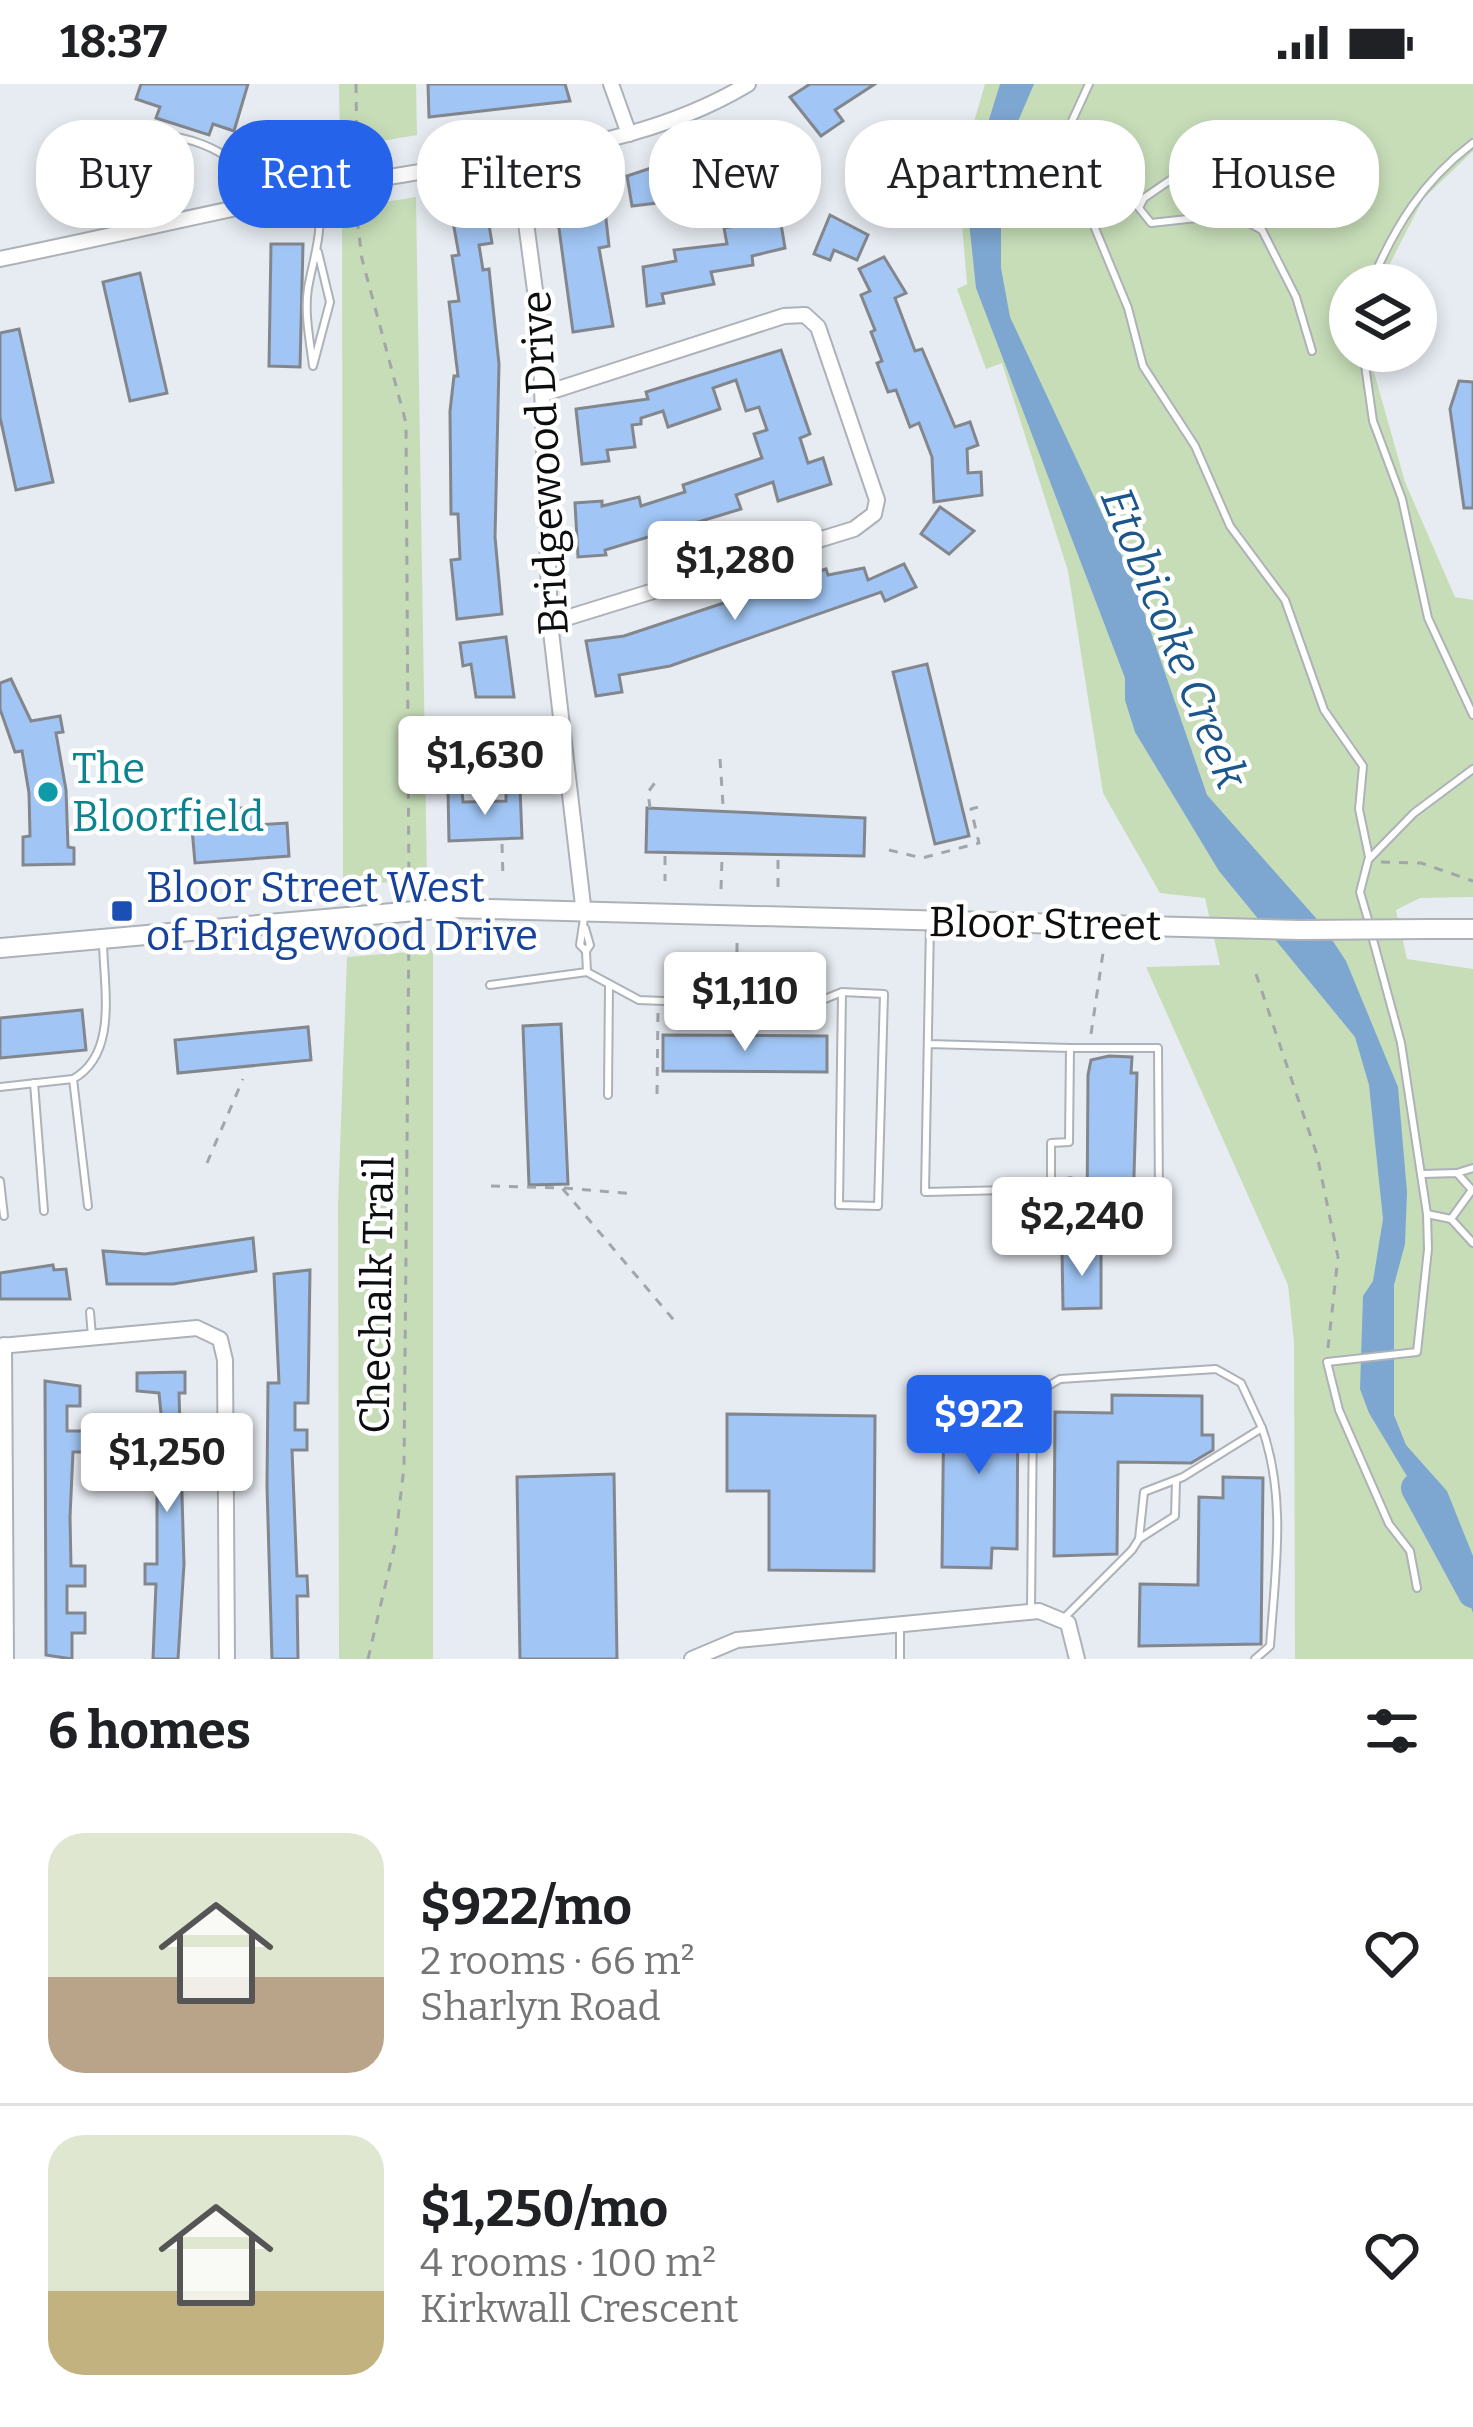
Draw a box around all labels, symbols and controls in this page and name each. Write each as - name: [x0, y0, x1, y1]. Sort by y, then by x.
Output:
- text: 18:37: [60, 15, 167, 69]
- chip: Buy: [36, 120, 194, 228]
- chip: Rent: [218, 120, 393, 228]
- chip: Filters: [417, 120, 625, 228]
- chip: New: [649, 120, 821, 228]
- chip: Apartment: [845, 120, 1145, 228]
- chip: House: [1169, 120, 1379, 228]
- map controls: [1329, 264, 1437, 372]
- button: layers: [1329, 264, 1437, 372]
- street label: Bridgewood Drive: [511, 290, 579, 636]
- water label: Etobicoke Creek: [1089, 480, 1259, 797]
- pin: $1,280: [637, 521, 833, 623]
- text: $1,280: [675, 537, 795, 583]
- pin: $1,630: [387, 716, 583, 818]
- text: $1,630: [425, 732, 545, 778]
- place label: The Bloorfield: [72, 744, 264, 842]
- marker: The Bloorfield: [35, 779, 61, 805]
- place label: Bloor Street West of Bridgewood Drive: [146, 863, 538, 961]
- street label: Bloor Street: [928, 897, 1162, 951]
- marker: Bloor Street West of Bridgewood Drive: [109, 898, 135, 924]
- pin: $1,110: [647, 952, 843, 1054]
- text: $1,110: [691, 968, 799, 1014]
- street label: Chechalk Trail: [350, 1156, 404, 1434]
- pin: $2,240: [984, 1177, 1180, 1279]
- text: $2,240: [1019, 1193, 1145, 1239]
- pin: $922: [908, 1375, 1050, 1477]
- text: $922: [934, 1391, 1024, 1437]
- pin: $1,250: [69, 1413, 265, 1515]
- text: $1,250: [108, 1429, 226, 1475]
- icon: filters: [1359, 1698, 1425, 1764]
- text: 6 homes: [48, 1700, 251, 1762]
- text: $922/mo: [420, 1876, 632, 1938]
- icon: home: [144, 1881, 288, 2025]
- icon: heart: [1359, 1920, 1425, 1986]
- text: 2 rooms · 66 m²: [420, 1938, 695, 1984]
- text: Sharlyn Road: [420, 1984, 661, 2030]
- text: $1,250/mo: [420, 2178, 668, 2240]
- icon: home: [144, 2183, 288, 2327]
- icon: heart: [1359, 2222, 1425, 2288]
- text: 4 rooms · 100 m²: [420, 2240, 716, 2286]
- text: Kirkwall Crescent: [420, 2286, 739, 2332]

